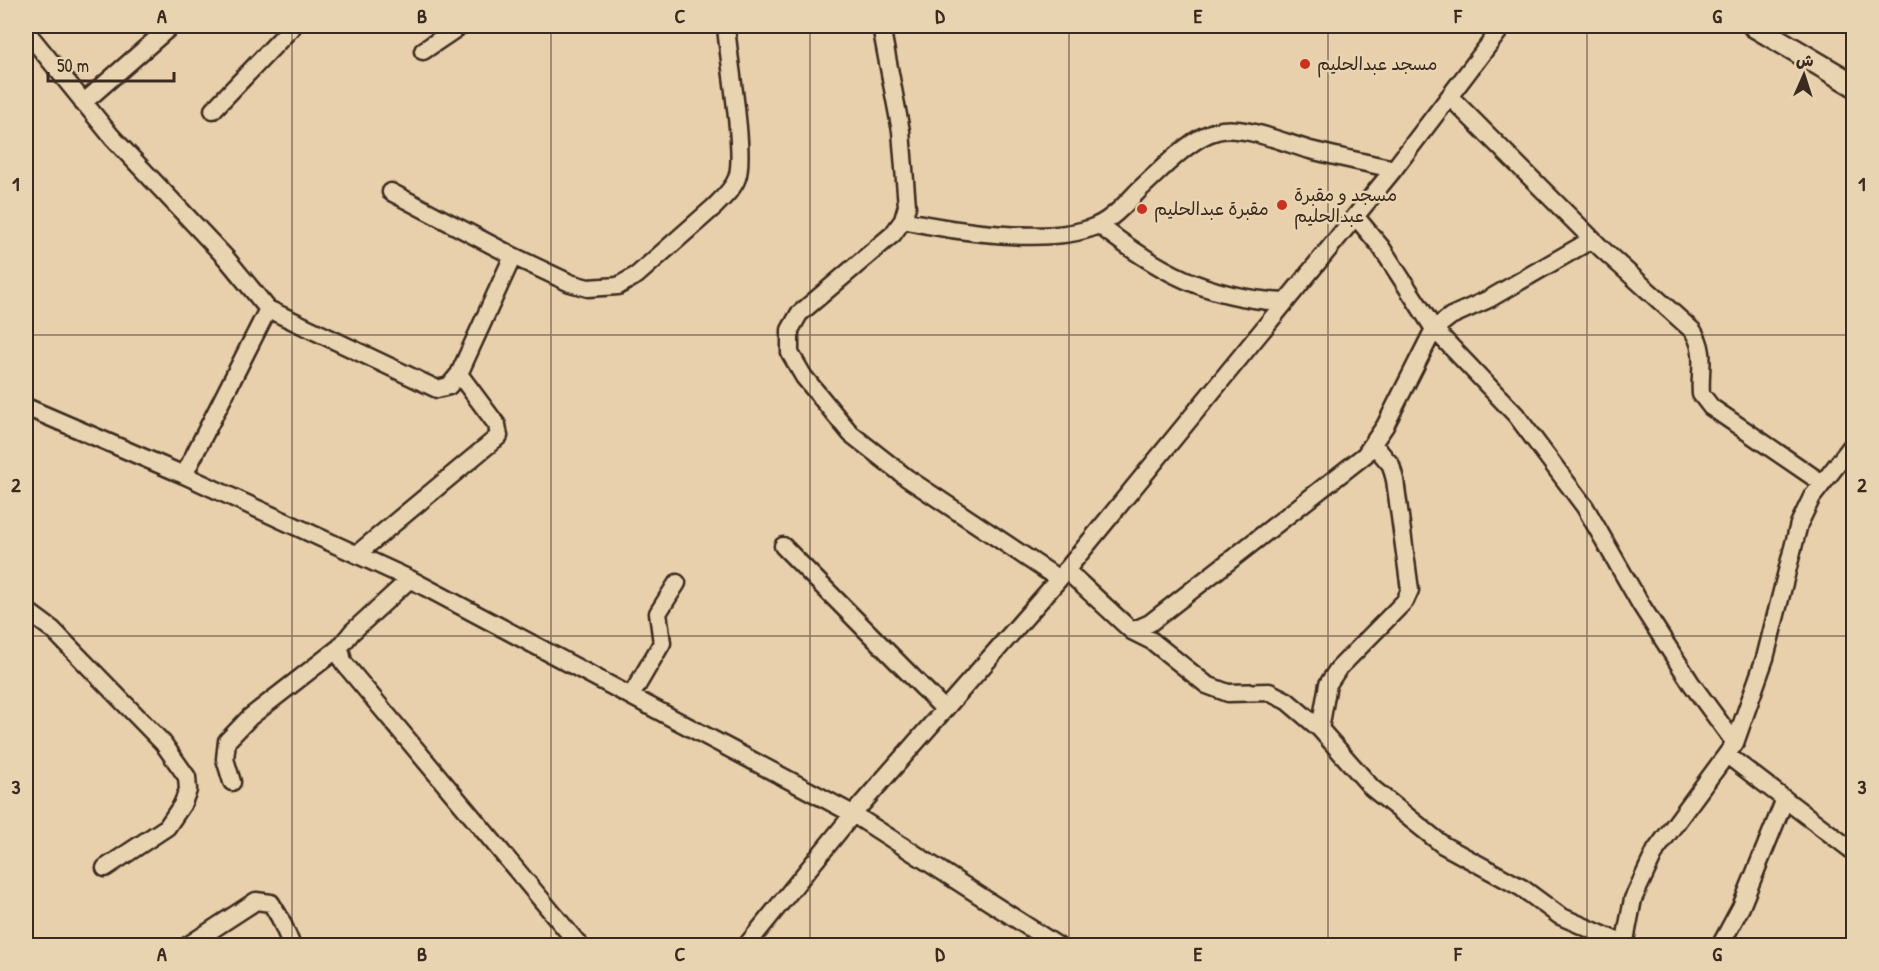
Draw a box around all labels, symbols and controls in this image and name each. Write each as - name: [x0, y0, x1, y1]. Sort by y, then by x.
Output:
- text: A: [157, 2, 167, 29]
- text: B: [417, 2, 427, 29]
- text: C: [675, 2, 686, 29]
- text: D: [935, 2, 945, 29]
- text: E: [1194, 2, 1203, 29]
- text: F: [1453, 2, 1463, 29]
- text: G: [1712, 2, 1722, 29]
- scale bar: [48, 45, 174, 83]
- north arrow: [1774, 45, 1834, 105]
- text: ش: [1795, 49, 1814, 71]
- place label: مسجد عبدالحليم: [1317, 51, 1438, 78]
- text: 50 m: [57, 53, 89, 78]
- marker: مسجد عبدالحليم: [1298, 57, 1312, 71]
- text: 1: [12, 170, 20, 197]
- text: 1: [1858, 170, 1866, 197]
- place label: مسجد و مقبرة عبدالحليم: [1294, 182, 1397, 230]
- place label: مقبرة عبدالحليم: [1154, 196, 1269, 223]
- marker: مسجد و مقبرة عبدالحليم: [1275, 198, 1289, 212]
- marker: مقبرة عبدالحليم: [1135, 202, 1149, 216]
- text: 2: [11, 471, 21, 498]
- text: 2: [1857, 471, 1867, 498]
- text: 3: [12, 773, 21, 800]
- text: 3: [1858, 773, 1867, 800]
- text: A: [157, 940, 167, 967]
- text: B: [417, 940, 427, 967]
- text: C: [675, 940, 686, 967]
- text: D: [935, 940, 945, 967]
- text: E: [1194, 940, 1203, 967]
- text: F: [1453, 940, 1463, 967]
- text: G: [1712, 940, 1722, 967]

